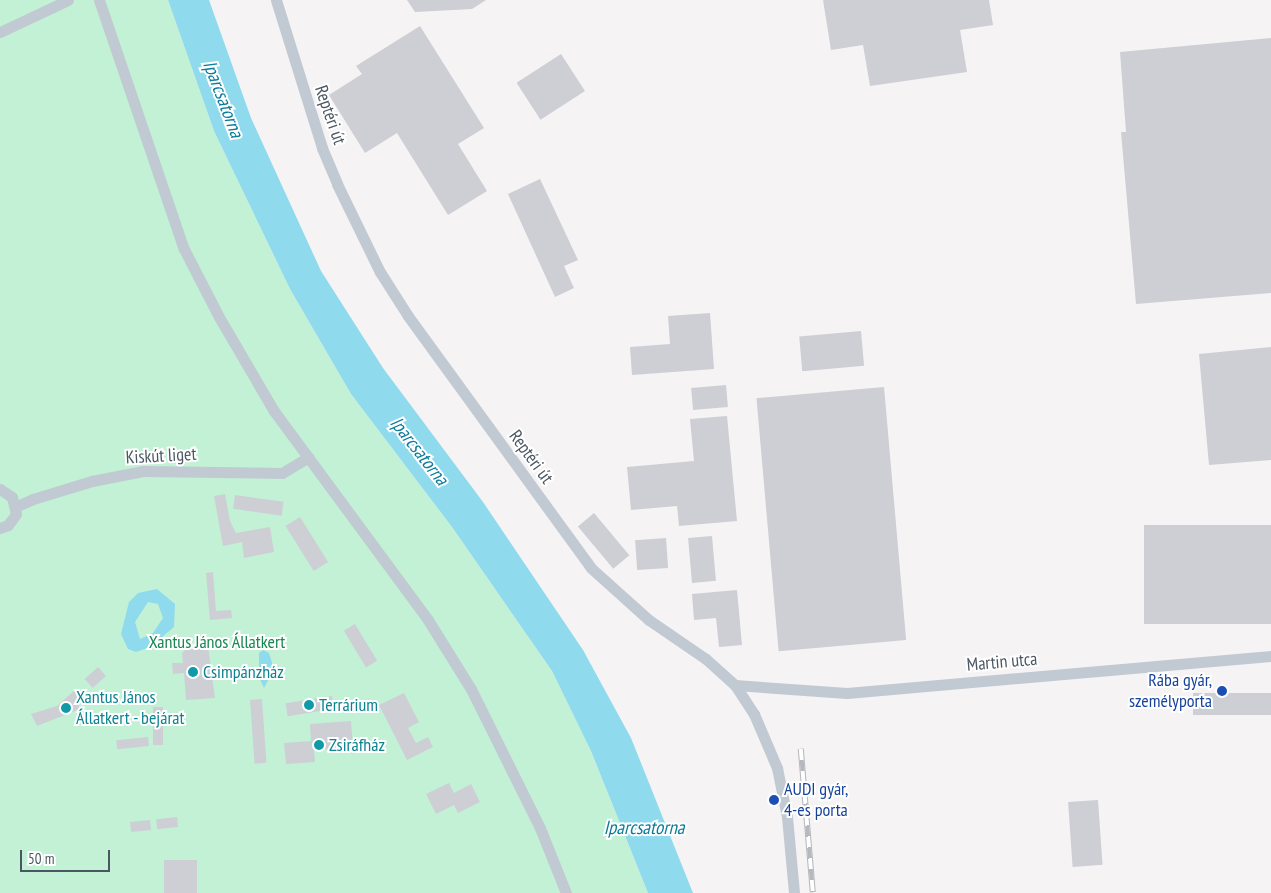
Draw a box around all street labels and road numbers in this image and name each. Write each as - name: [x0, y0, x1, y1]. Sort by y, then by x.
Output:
- street label: Reptéri út: [310, 83, 350, 147]
- street label: Reptéri út: [504, 426, 558, 488]
- street label: Kiskút liget: [125, 443, 197, 469]
- street label: Martin utca: [966, 648, 1038, 676]

